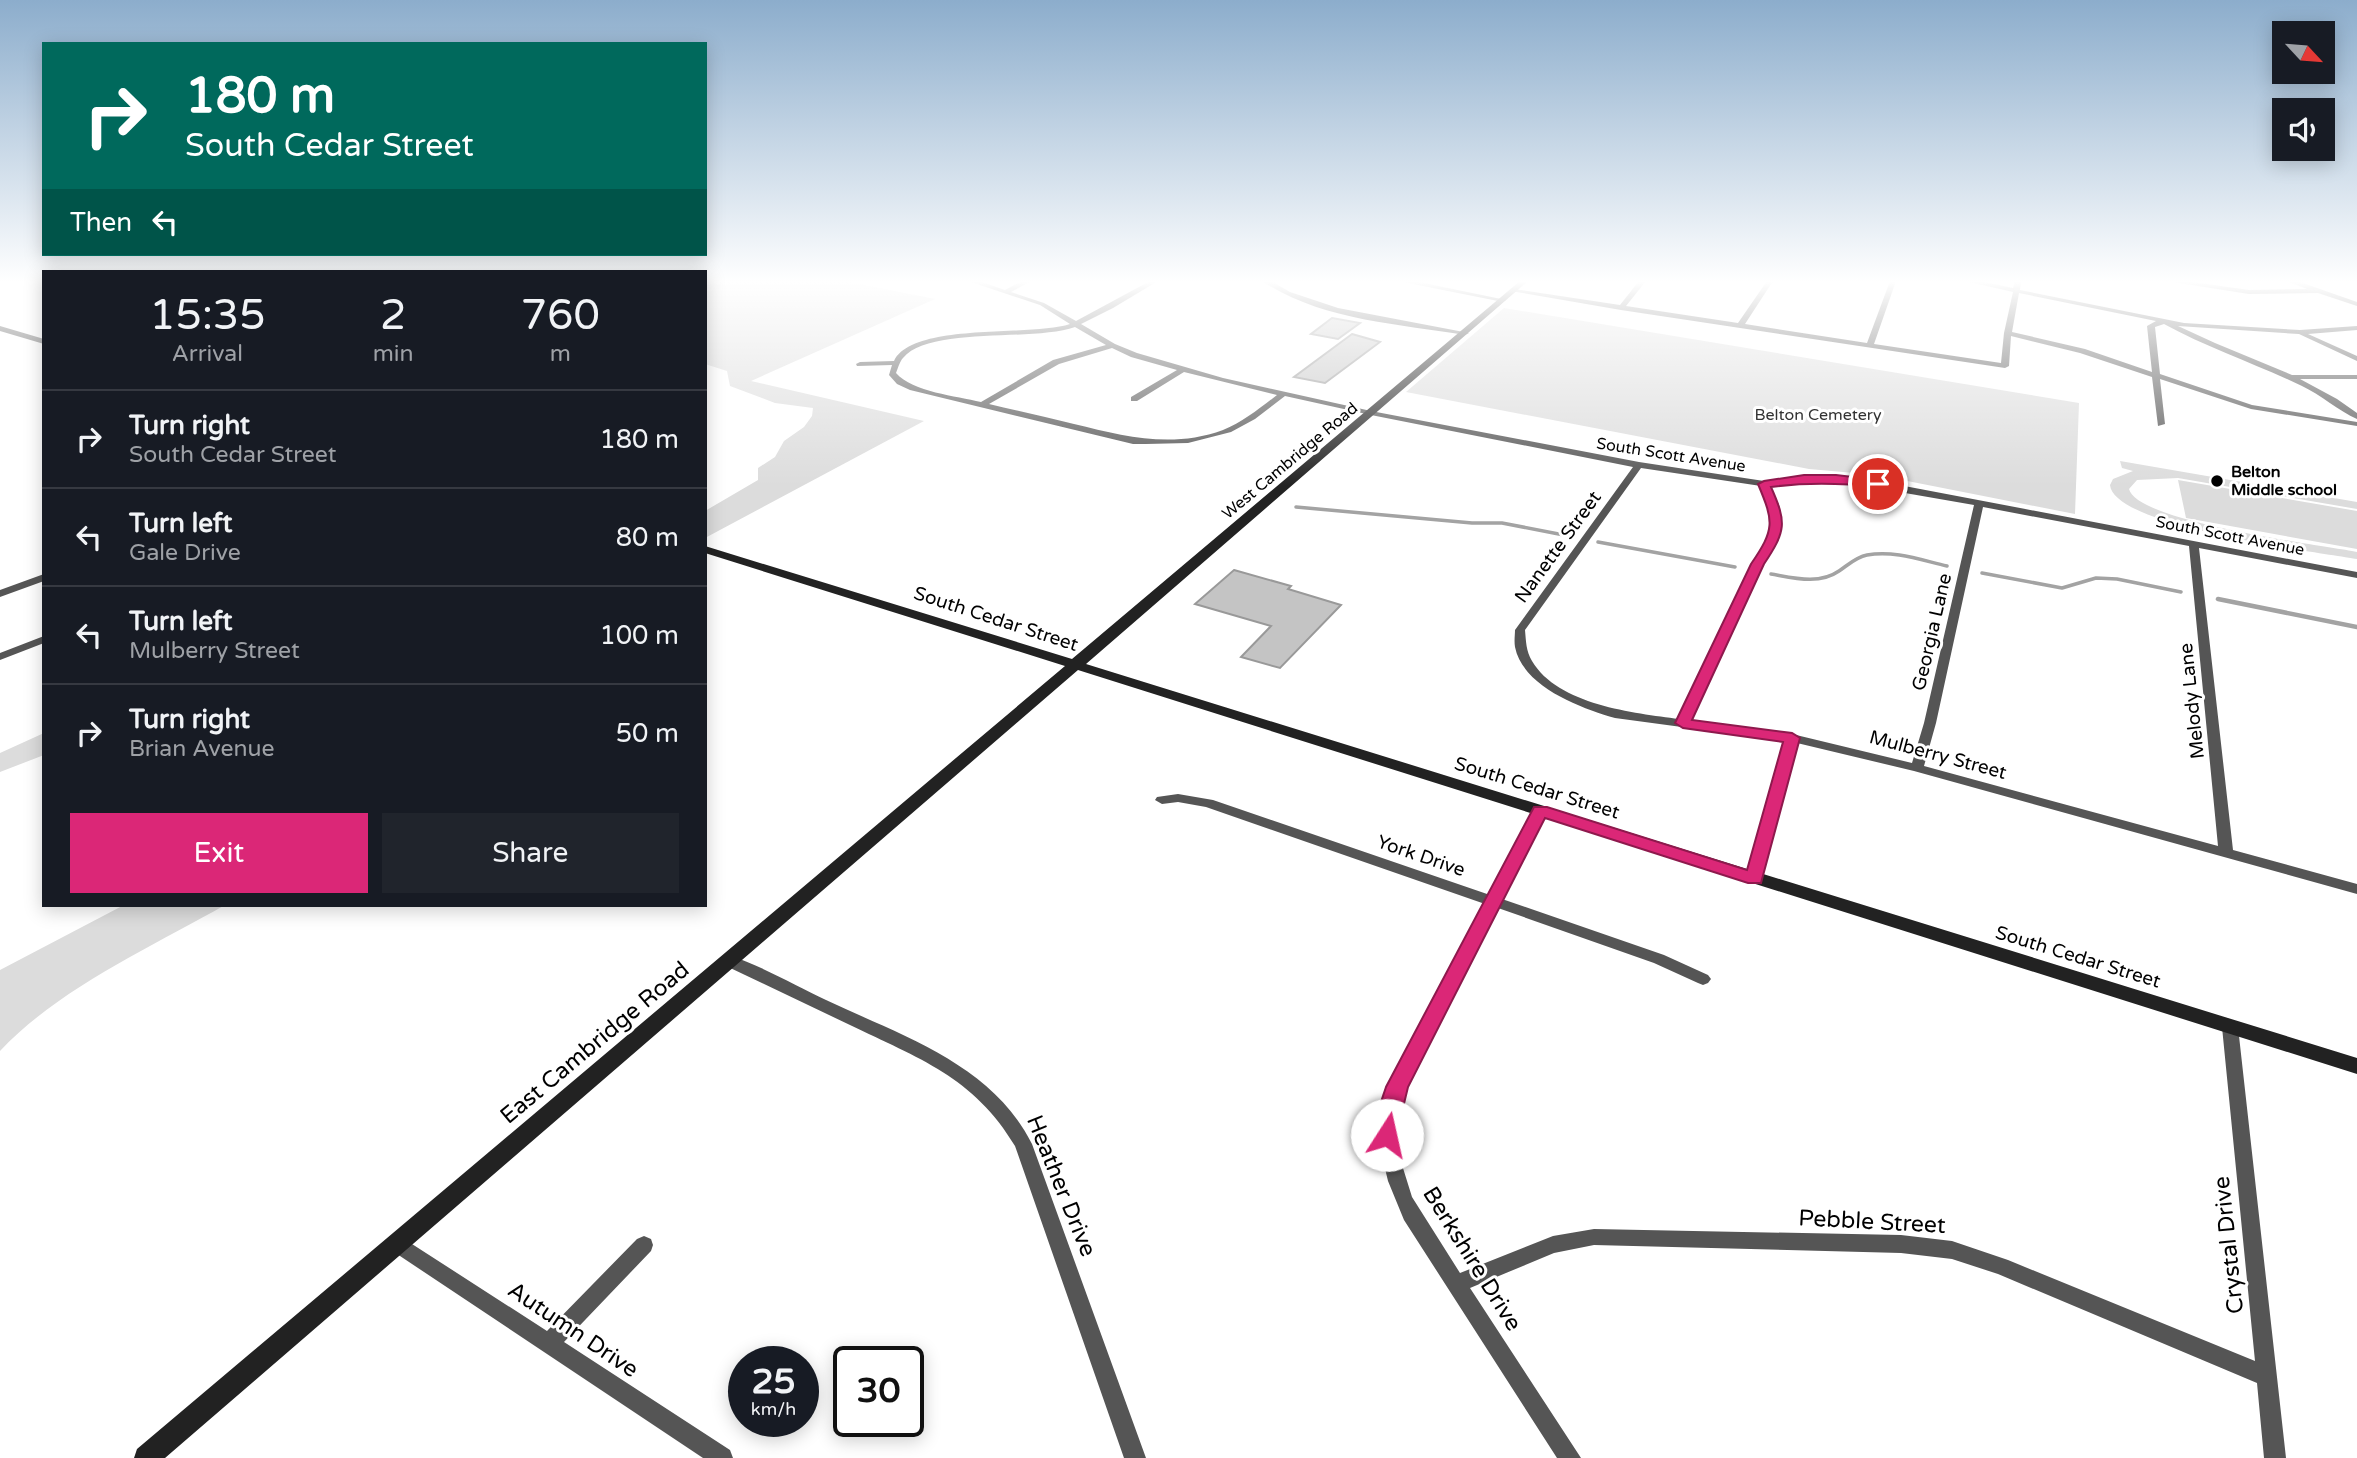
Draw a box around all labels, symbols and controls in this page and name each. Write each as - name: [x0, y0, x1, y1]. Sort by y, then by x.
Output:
- north arrow: [2272, 21, 2334, 84]
- map controls: [2272, 21, 2335, 161]
- text: 180 m: [185, 67, 335, 126]
- icon: right: [70, 70, 161, 161]
- button: sound: [2272, 98, 2335, 161]
- text: South Cedar Street: [185, 127, 474, 165]
- icon: left: [146, 203, 184, 241]
- text: Then: [70, 207, 132, 238]
- text: 15:35: [149, 290, 266, 341]
- text: 2: [380, 290, 406, 341]
- text: 760: [521, 290, 600, 341]
- text: Arrival: [172, 340, 243, 368]
- text: min: [373, 340, 414, 368]
- text: m: [550, 340, 571, 368]
- street label: West Cambridge Road: [1218, 398, 1362, 524]
- park label: Belton Cemetery: [1754, 405, 1882, 425]
- text: Turn right: [129, 410, 250, 441]
- icon: right: [70, 420, 108, 458]
- text: 180 m: [599, 424, 679, 455]
- street label: South Scott Avenue: [1595, 433, 1747, 477]
- text: South Cedar Street: [129, 441, 337, 469]
- pin: [1848, 454, 1908, 514]
- place label: Belton Middle school: [2231, 462, 2337, 500]
- icon: arrive: [1859, 465, 1897, 503]
- marker: Belton Middle school: [2209, 473, 2225, 489]
- street label: Nanette Street: [1510, 487, 1606, 607]
- text: Turn left: [129, 508, 232, 539]
- street label: South Scott Avenue: [2154, 512, 2306, 560]
- icon: left: [70, 518, 108, 556]
- text: 80 m: [616, 522, 679, 553]
- text: Gale Drive: [129, 539, 241, 567]
- street label: Georgia Lane: [1908, 571, 1956, 693]
- street label: South Cedar Street: [911, 582, 1081, 656]
- text: Turn left: [129, 606, 232, 637]
- icon: left: [70, 616, 108, 654]
- text: 100 m: [599, 620, 679, 651]
- text: Mulberry Street: [129, 637, 300, 665]
- street label: Melody Lane: [2175, 642, 2209, 760]
- text: Turn right: [129, 704, 250, 735]
- icon: right: [70, 714, 108, 752]
- text: 50 m: [616, 718, 679, 749]
- street label: Mulberry Street: [1867, 726, 2009, 784]
- text: Brian Avenue: [129, 735, 275, 763]
- street label: South Cedar Street: [1452, 752, 1622, 824]
- button: Exit: [70, 813, 368, 893]
- button: Share: [382, 813, 679, 893]
- street label: York Drive: [1374, 831, 1468, 881]
- street label: South Cedar Street: [1993, 921, 2163, 993]
- street label: East Cambridge Road: [495, 956, 695, 1130]
- position arrow: [1350, 1098, 1424, 1172]
- street label: Heather Drive: [1020, 1111, 1102, 1261]
- street label: Crystal Drive: [2208, 1175, 2250, 1315]
- street label: Berkshire Drive: [1416, 1182, 1528, 1336]
- street label: Pebble Street: [1798, 1204, 1947, 1240]
- street label: Autumn Drive: [502, 1276, 644, 1384]
- speed limit sign: 30: [833, 1346, 924, 1437]
- text: 25: [752, 1361, 795, 1403]
- text: km/h: [751, 1398, 796, 1420]

